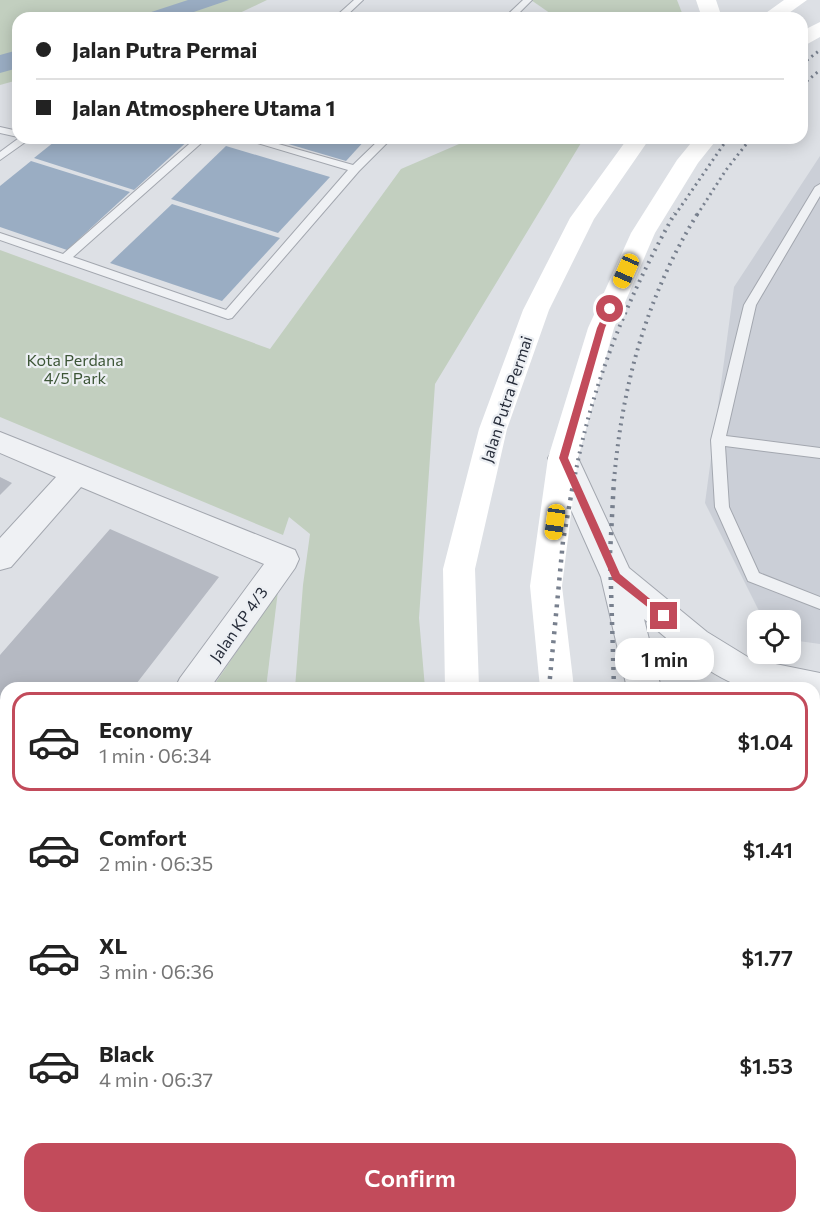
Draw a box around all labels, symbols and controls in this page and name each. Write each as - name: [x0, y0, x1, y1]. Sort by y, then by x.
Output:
- text: Jalan Putra Permai: [72, 36, 257, 63]
- text: Jalan Atmosphere Utama 1: [72, 94, 336, 121]
- car: [610, 251, 642, 291]
- route start: [596, 295, 623, 322]
- street label: Jalan Putra Permai: [477, 333, 535, 465]
- park label: Kota Perdana 4/5 Park: [26, 350, 124, 387]
- car: [544, 503, 566, 541]
- street label: Jalan KP 4/3: [205, 583, 271, 665]
- route end: [650, 602, 677, 629]
- map controls: [747, 610, 801, 664]
- button: locate: [747, 610, 801, 664]
- callout: 1 min: [614, 637, 714, 679]
- text: 1 min: [641, 647, 688, 671]
- icon: car: [27, 715, 81, 769]
- text: Economy: [99, 716, 193, 743]
- text: $1.04: [737, 728, 793, 755]
- text: 1 min · 06:34: [99, 743, 211, 767]
- icon: car: [27, 823, 81, 877]
- text: Comfort: [99, 824, 187, 851]
- text: $1.41: [743, 836, 793, 863]
- text: 2 min · 06:35: [99, 851, 213, 875]
- icon: car: [27, 931, 81, 985]
- text: XL: [99, 932, 127, 959]
- text: $1.77: [741, 944, 793, 971]
- text: 3 min · 06:36: [99, 959, 214, 983]
- icon: car: [27, 1039, 81, 1093]
- text: Black: [99, 1040, 154, 1067]
- text: $1.53: [740, 1052, 793, 1079]
- text: 4 min · 06:37: [99, 1067, 213, 1091]
- button: Confirm: [24, 1143, 796, 1212]

